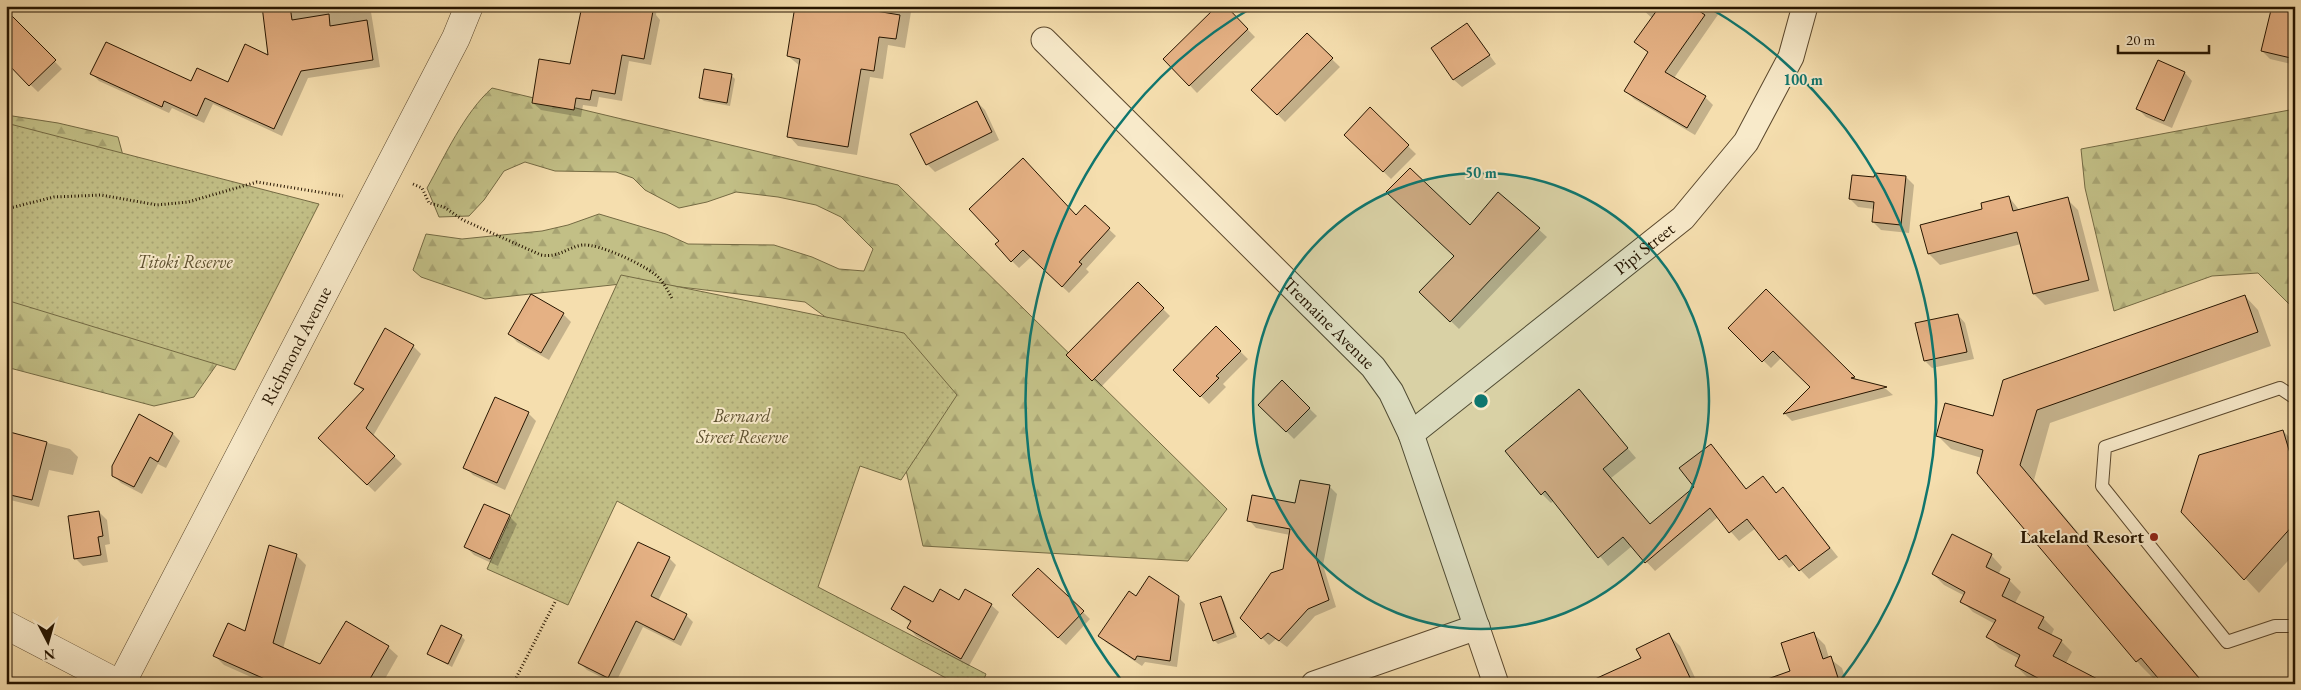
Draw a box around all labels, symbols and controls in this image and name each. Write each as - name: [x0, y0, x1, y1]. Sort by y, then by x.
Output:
- scale bar: [2118, 22, 2210, 54]
- text: 20 m: [2126, 30, 2155, 49]
- text: 100 m: [1783, 70, 1823, 89]
- text: 50 m: [1465, 163, 1497, 182]
- street label: Pipi Street: [1609, 217, 1679, 279]
- park label: Titoki Reserve: [137, 250, 233, 273]
- street label: Tremaine Avenue: [1279, 272, 1380, 374]
- street label: Richmond Avenue: [256, 282, 336, 409]
- centre of rings: [1472, 392, 1490, 410]
- park label: Bernard Street Reserve: [695, 404, 789, 448]
- place label: Lakeland Resort: [2020, 525, 2144, 548]
- marker: Lakeland Resort: [2148, 531, 2160, 543]
- north arrow: [22, 618, 72, 668]
- text: N: [42, 645, 56, 665]

